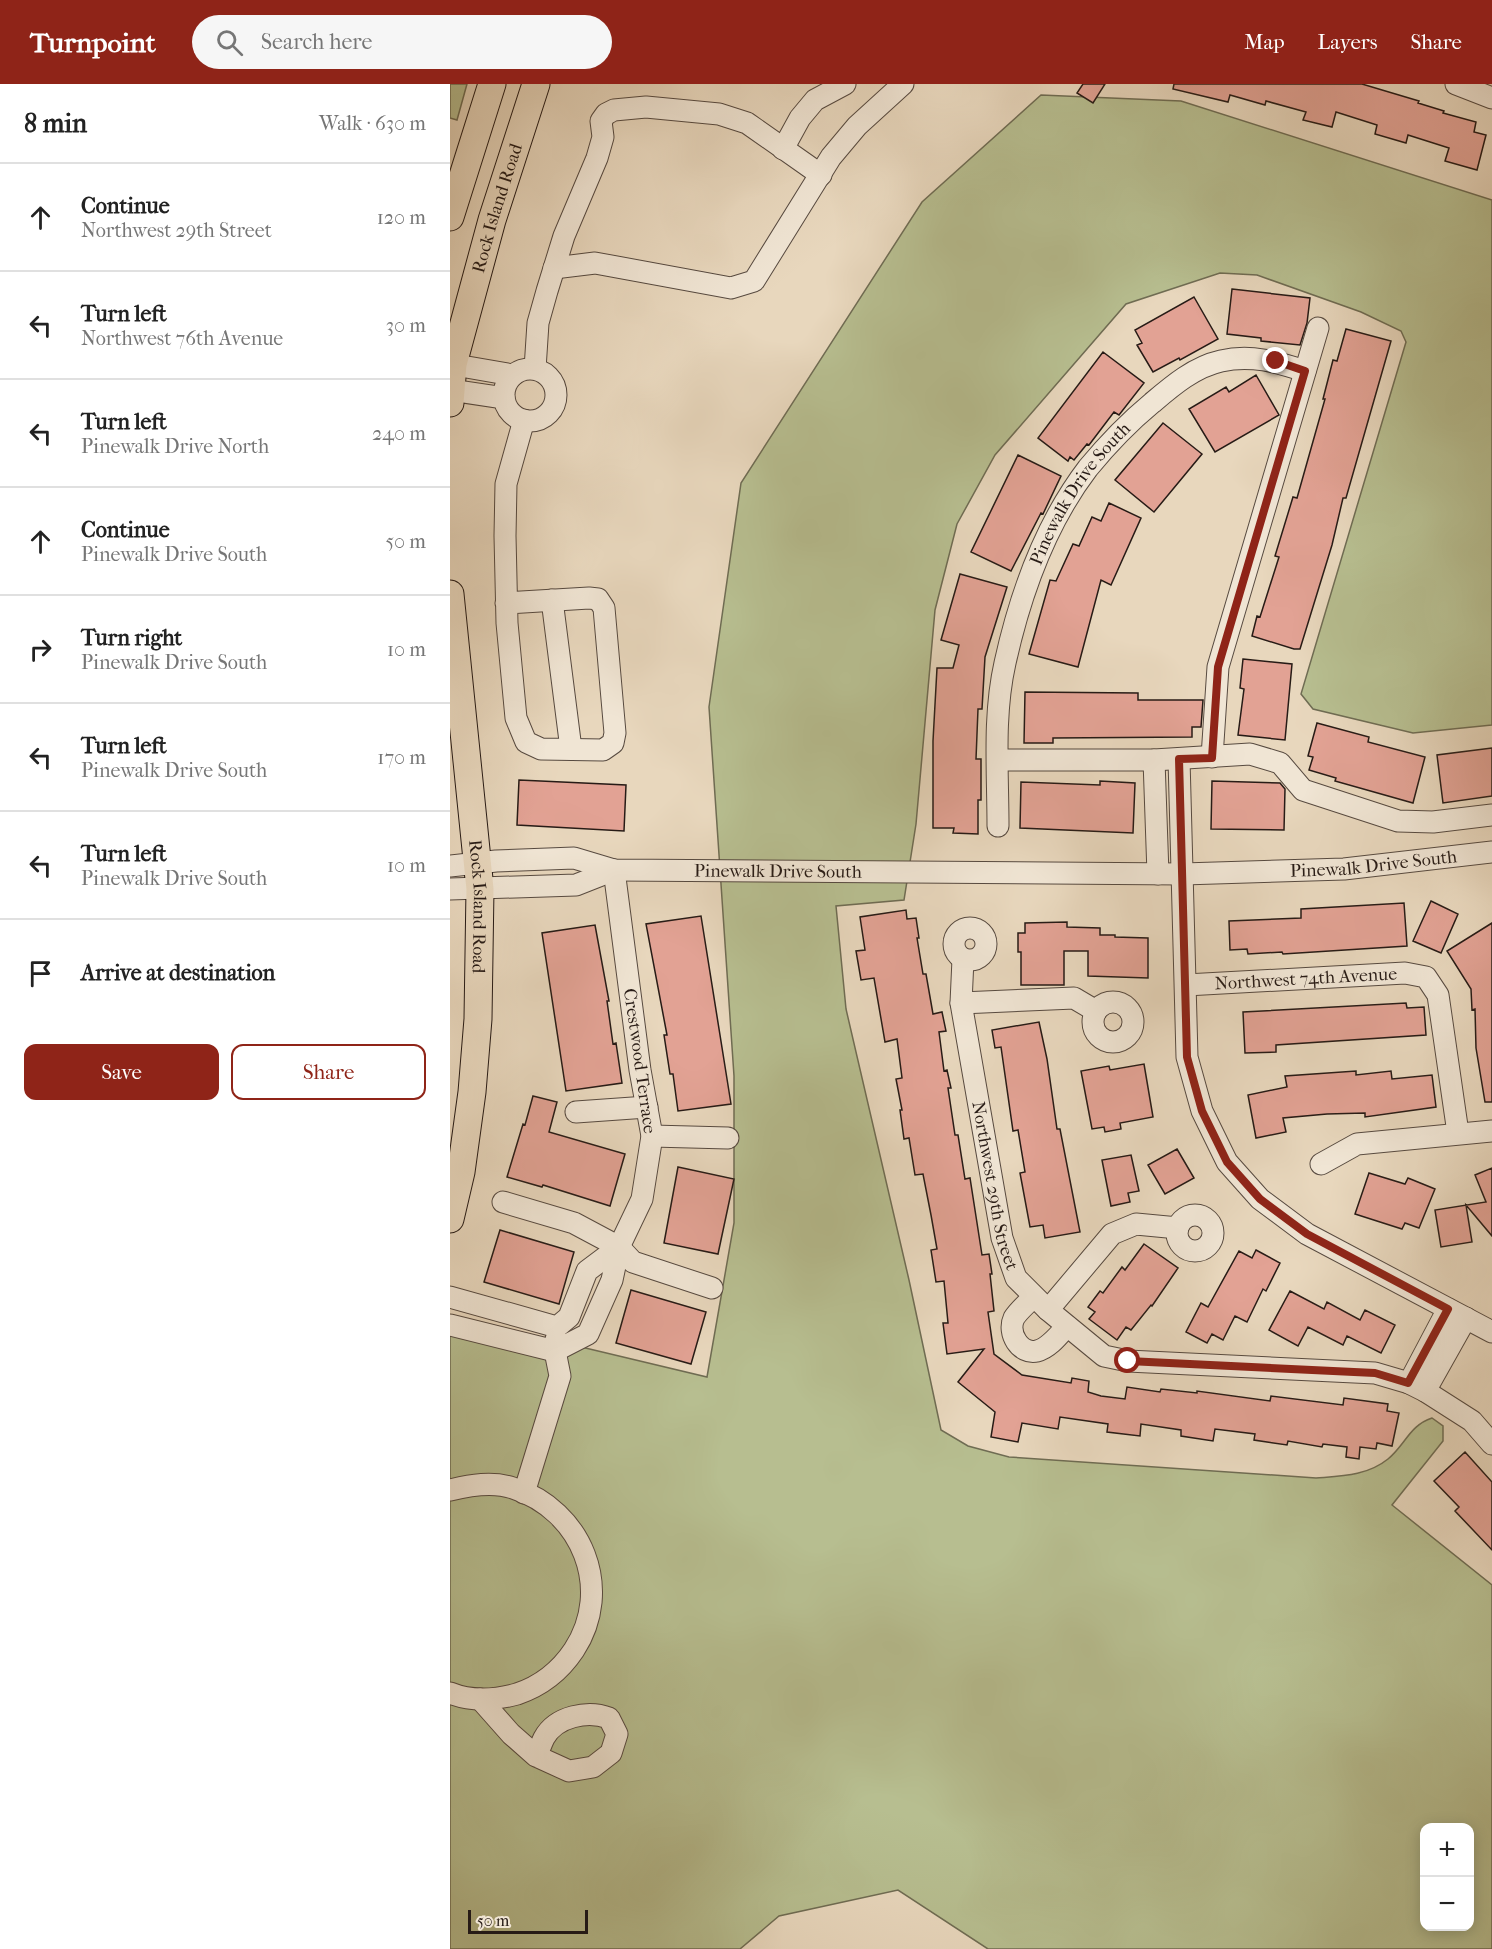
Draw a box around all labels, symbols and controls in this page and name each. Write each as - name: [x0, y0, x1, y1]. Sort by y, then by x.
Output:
- search box: [192, 15, 612, 69]
- text: Turnpoint: [30, 26, 156, 59]
- icon: search: [213, 26, 246, 59]
- text: Search here: [261, 29, 372, 55]
- text: Map: [1244, 30, 1285, 54]
- text: Layers: [1318, 30, 1377, 54]
- text: Share: [1410, 30, 1462, 54]
- text: 8 min: [24, 108, 87, 139]
- text: Walk · 630 m: [319, 112, 426, 135]
- street label: Rock Island Road: [468, 141, 527, 275]
- text: Continue: [81, 193, 170, 219]
- icon: ahead: [24, 201, 57, 234]
- text: 120 m: [377, 206, 426, 229]
- text: Northwest 29th Street: [81, 219, 272, 242]
- text: Turn left: [81, 301, 167, 327]
- icon: left: [24, 309, 57, 342]
- text: 30 m: [386, 314, 426, 337]
- text: Northwest 76th Avenue: [81, 327, 283, 350]
- route end: [1262, 347, 1288, 373]
- text: Turn left: [81, 409, 167, 435]
- icon: left: [24, 417, 57, 450]
- street label: Pinewalk Drive South: [1026, 418, 1135, 568]
- text: 240 m: [372, 422, 426, 445]
- text: Pinewalk Drive North: [81, 435, 269, 458]
- text: Continue: [81, 517, 170, 543]
- icon: ahead: [24, 525, 57, 558]
- text: 50 m: [385, 530, 426, 553]
- text: Pinewalk Drive South: [81, 543, 267, 566]
- text: Turn right: [81, 625, 182, 651]
- icon: right: [24, 633, 57, 666]
- text: 10 m: [387, 638, 426, 661]
- text: Pinewalk Drive South: [81, 651, 267, 674]
- text: Turn left: [81, 733, 167, 759]
- icon: left: [24, 741, 57, 774]
- text: 170 m: [377, 746, 426, 769]
- text: Pinewalk Drive South: [81, 759, 267, 782]
- street label: Rock Island Road: [464, 839, 490, 974]
- text: Turn left: [81, 841, 167, 867]
- street label: Pinewalk Drive South: [1290, 846, 1458, 882]
- icon: left: [24, 849, 57, 882]
- text: 10 m: [387, 854, 426, 877]
- street label: Pinewalk Drive South: [694, 861, 862, 883]
- text: Pinewalk Drive South: [81, 867, 267, 890]
- icon: arrive: [24, 957, 57, 990]
- text: Arrive at destination: [81, 960, 275, 986]
- street label: Northwest 74th Avenue: [1214, 963, 1398, 994]
- street label: Crestwood Terrace: [619, 987, 660, 1135]
- button: Save: [24, 1044, 219, 1100]
- button: Share: [231, 1044, 426, 1100]
- street label: Northwest 29th Street: [967, 1100, 1023, 1274]
- route start: [1114, 1347, 1140, 1373]
- map controls: [1420, 1823, 1474, 1931]
- button: +: [1420, 1823, 1474, 1877]
- button: −: [1420, 1877, 1474, 1931]
- scale bar: [468, 1907, 588, 1934]
- text: 50 m: [477, 1911, 509, 1930]

